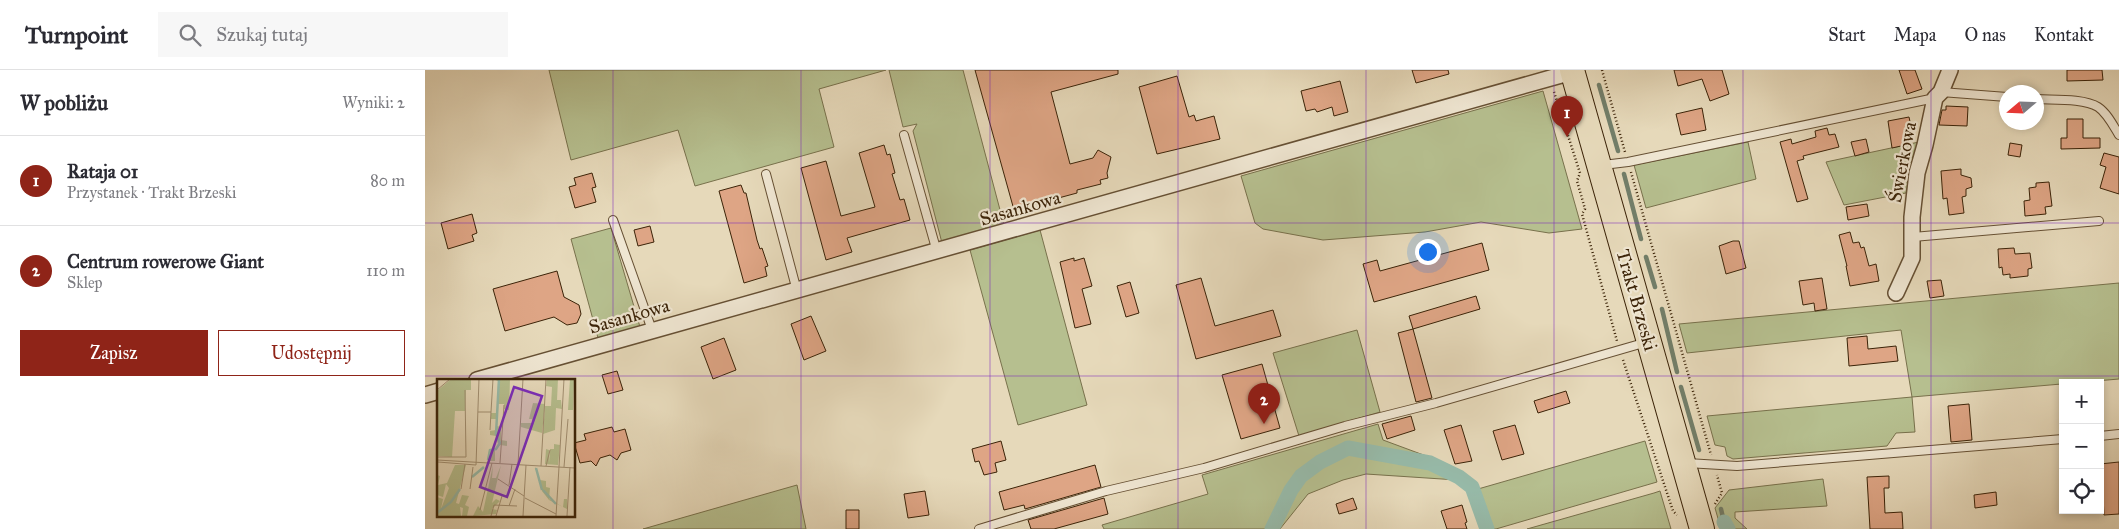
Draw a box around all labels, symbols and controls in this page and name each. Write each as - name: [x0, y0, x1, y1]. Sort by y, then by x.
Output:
- search box: [158, 12, 508, 57]
- text: Turnpoint: [25, 20, 128, 50]
- icon: search: [176, 21, 204, 49]
- text: Szukaj tutaj: [216, 23, 308, 46]
- text: Start: [1828, 24, 1866, 46]
- text: Mapa: [1894, 24, 1936, 46]
- text: O nas: [1964, 24, 2006, 46]
- text: Kontakt: [2034, 24, 2094, 46]
- north arrow: [1999, 85, 2044, 130]
- text: W pobliżu: [20, 90, 108, 116]
- text: Wyniki: 2: [342, 93, 405, 112]
- pin: 1: [1551, 96, 1583, 137]
- street label: Świerkowa: [1882, 118, 1921, 204]
- text: Rataja 01: [67, 160, 138, 183]
- text: 1: [33, 171, 39, 190]
- text: 80 m: [370, 171, 405, 190]
- text: Przystanek · Trakt Brzeski: [67, 183, 236, 202]
- street label: Sasankowa: [977, 185, 1064, 230]
- your location: [1415, 239, 1441, 265]
- street label: Trakt Brzeski: [1612, 247, 1662, 353]
- text: Centrum rowerowe Giant: [67, 250, 264, 273]
- text: 2: [32, 261, 40, 280]
- text: 110 m: [366, 261, 405, 280]
- text: Sklep: [67, 273, 103, 292]
- street label: Sasankowa: [586, 293, 673, 338]
- button: Zapisz: [20, 330, 208, 376]
- button: Udostępnij: [218, 330, 405, 376]
- inset map: [437, 379, 575, 516]
- map controls: [2059, 379, 2104, 514]
- button: +: [2059, 379, 2104, 424]
- pin: 2: [1248, 383, 1280, 424]
- button: −: [2059, 424, 2104, 469]
- button: locate: [2059, 469, 2104, 514]

